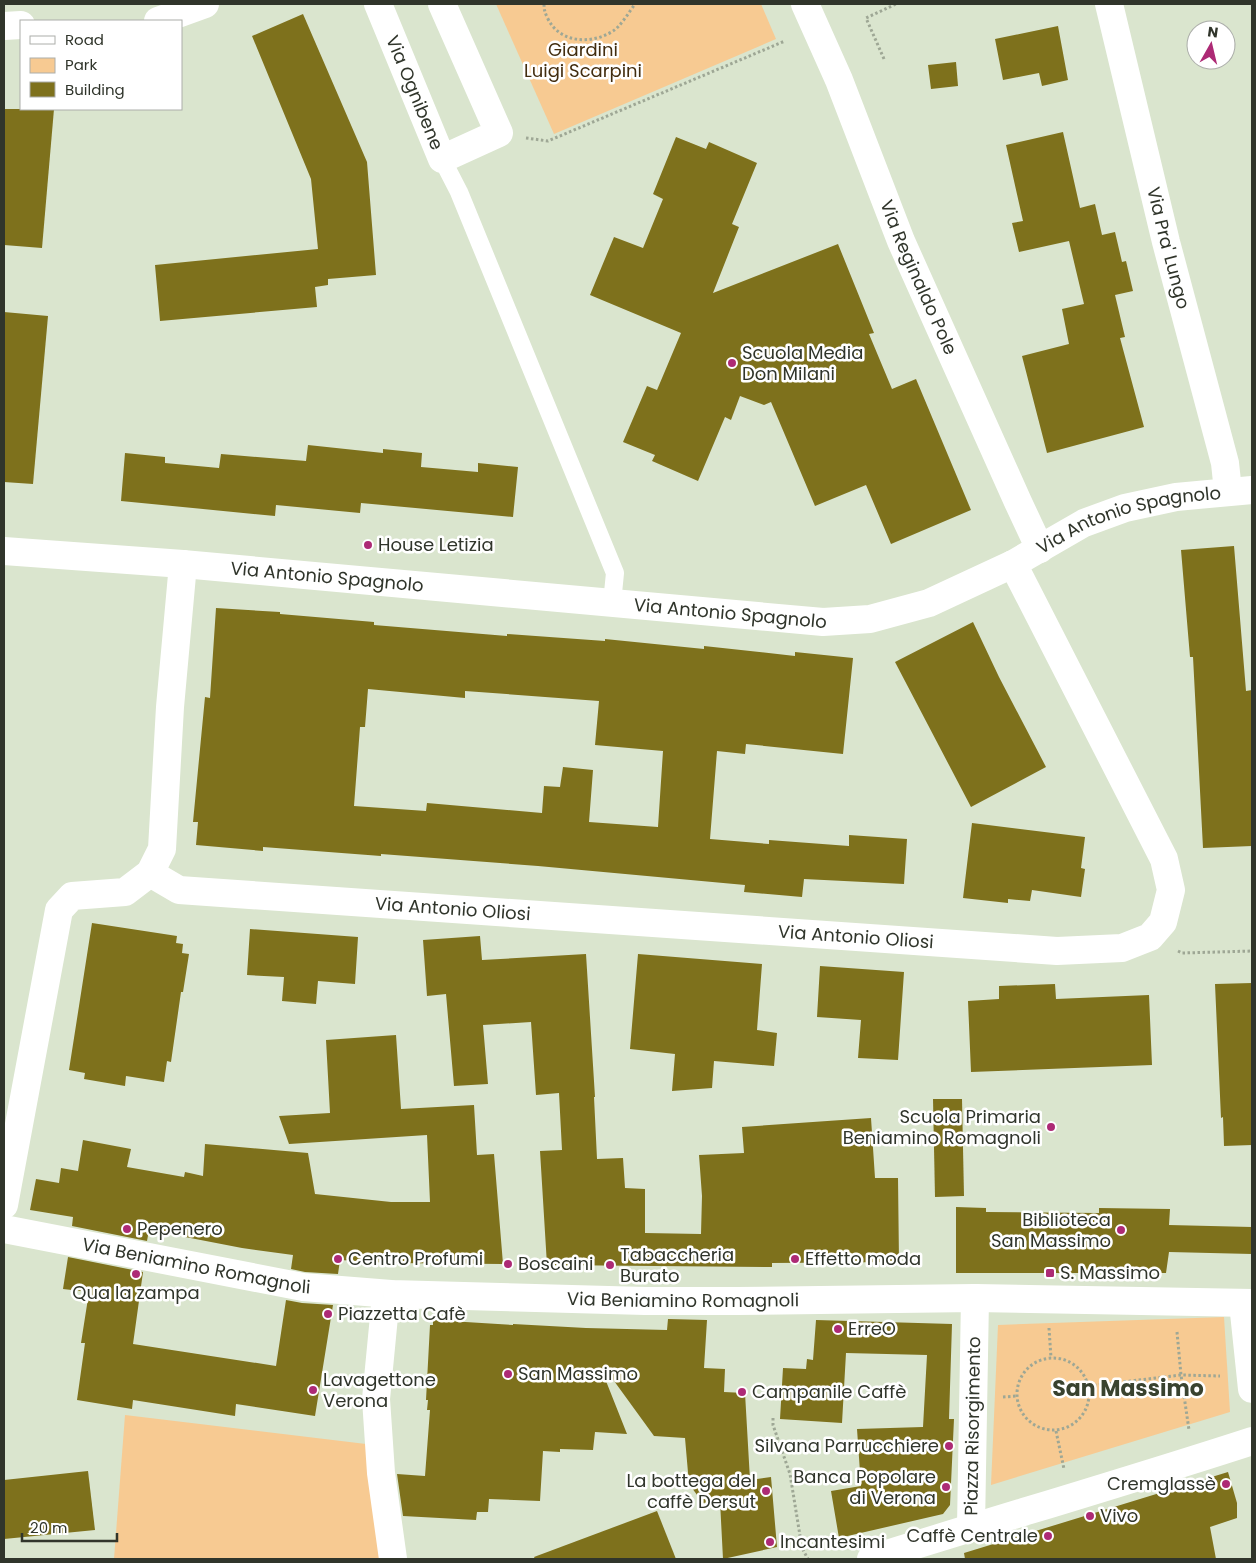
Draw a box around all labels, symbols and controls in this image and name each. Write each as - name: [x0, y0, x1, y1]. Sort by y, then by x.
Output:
- legend: [20, 20, 182, 110]
- north arrow: [1186, 20, 1236, 70]
- text: N: [1206, 21, 1219, 43]
- text: Road: [65, 29, 104, 50]
- street label: Via Ognibene: [380, 31, 450, 154]
- park label: Giardini Luigi Scarpini: [524, 37, 642, 83]
- text: Park: [65, 54, 97, 75]
- text: Building: [65, 79, 125, 100]
- street label: Via Pra' Lungo: [1141, 184, 1196, 312]
- street label: Via Reginaldo Pole: [874, 196, 963, 359]
- place label: Scuola Media Don Milani: [742, 340, 863, 386]
- marker: Scuola Media Don Milani: [726, 357, 738, 369]
- street label: Via Antonio Spagnolo: [1032, 480, 1222, 560]
- place label: House Letizia: [378, 532, 494, 557]
- marker: House Letizia: [362, 539, 374, 551]
- street label: Via Antonio Spagnolo: [229, 555, 425, 598]
- street label: Via Antonio Spagnolo: [633, 592, 828, 634]
- street label: Via Antonio Oliosi: [374, 891, 531, 926]
- street label: Via Antonio Oliosi: [777, 919, 935, 954]
- place label: Scuola Primaria Beniamino Romagnoli: [843, 1104, 1041, 1150]
- marker: Scuola Primaria Beniamino Romagnoli: [1045, 1121, 1057, 1133]
- place label: Biblioteca San Massimo: [991, 1207, 1111, 1253]
- place label: Pepenero: [137, 1216, 223, 1241]
- marker: Pepenero: [121, 1223, 133, 1235]
- marker: Biblioteca San Massimo: [1115, 1224, 1127, 1236]
- street label: Via Beniamino Romagnoli: [80, 1231, 311, 1300]
- place label: Tabaccheria Burato: [620, 1242, 734, 1288]
- place label: Centro Profumi: [348, 1246, 483, 1271]
- place label: Effetto moda: [805, 1246, 921, 1271]
- place label: Boscaini: [518, 1251, 593, 1276]
- marker: Centro Profumi: [332, 1253, 344, 1265]
- marker: Effetto moda: [789, 1253, 801, 1265]
- marker: Boscaini: [502, 1258, 514, 1270]
- marker: Tabaccheria Burato: [604, 1259, 616, 1271]
- place label: S. Massimo: [1060, 1260, 1160, 1285]
- marker: S. Massimo: [1044, 1267, 1056, 1279]
- marker: Qua la zampa: [130, 1268, 142, 1280]
- place label: Qua la zampa: [72, 1280, 200, 1305]
- street label: Via Beniamino Romagnoli: [567, 1286, 799, 1313]
- place label: Piazzetta Cafè: [338, 1301, 466, 1326]
- marker: Piazzetta Cafè: [322, 1308, 334, 1320]
- place label: ErreO: [848, 1316, 896, 1341]
- marker: ErreO: [832, 1323, 844, 1335]
- street label: Piazza Risorgimento: [958, 1336, 986, 1516]
- place label: San Massimo: [518, 1361, 638, 1386]
- place label: Lavagettone Verona: [323, 1367, 436, 1413]
- marker: San Massimo: [502, 1368, 514, 1380]
- district label: San Massimo: [1052, 1373, 1204, 1404]
- place label: Campanile Caffè: [752, 1379, 906, 1404]
- marker: Lavagettone Verona: [307, 1384, 319, 1396]
- marker: Campanile Caffè: [736, 1386, 748, 1398]
- place label: Silvana Parrucchiere: [754, 1433, 939, 1458]
- marker: Silvana Parrucchiere: [943, 1440, 955, 1452]
- place label: Banca Popolare di Verona: [793, 1464, 936, 1510]
- place label: La bottega del caffè Dersut: [626, 1468, 756, 1514]
- place label: Cremglassè: [1107, 1471, 1216, 1496]
- marker: Cremglassè: [1220, 1478, 1232, 1490]
- marker: Banca Popolare di Verona: [940, 1481, 952, 1493]
- marker: La bottega del caffè Dersut: [760, 1485, 772, 1497]
- place label: Vivo: [1100, 1503, 1138, 1528]
- scale bar: [22, 1510, 118, 1542]
- marker: Vivo: [1084, 1510, 1096, 1522]
- text: 20 m: [30, 1517, 68, 1538]
- place label: Caffè Centrale: [907, 1523, 1038, 1548]
- place label: Incantesimi: [780, 1529, 885, 1554]
- marker: Caffè Centrale: [1042, 1530, 1054, 1542]
- marker: Incantesimi: [764, 1536, 776, 1548]

